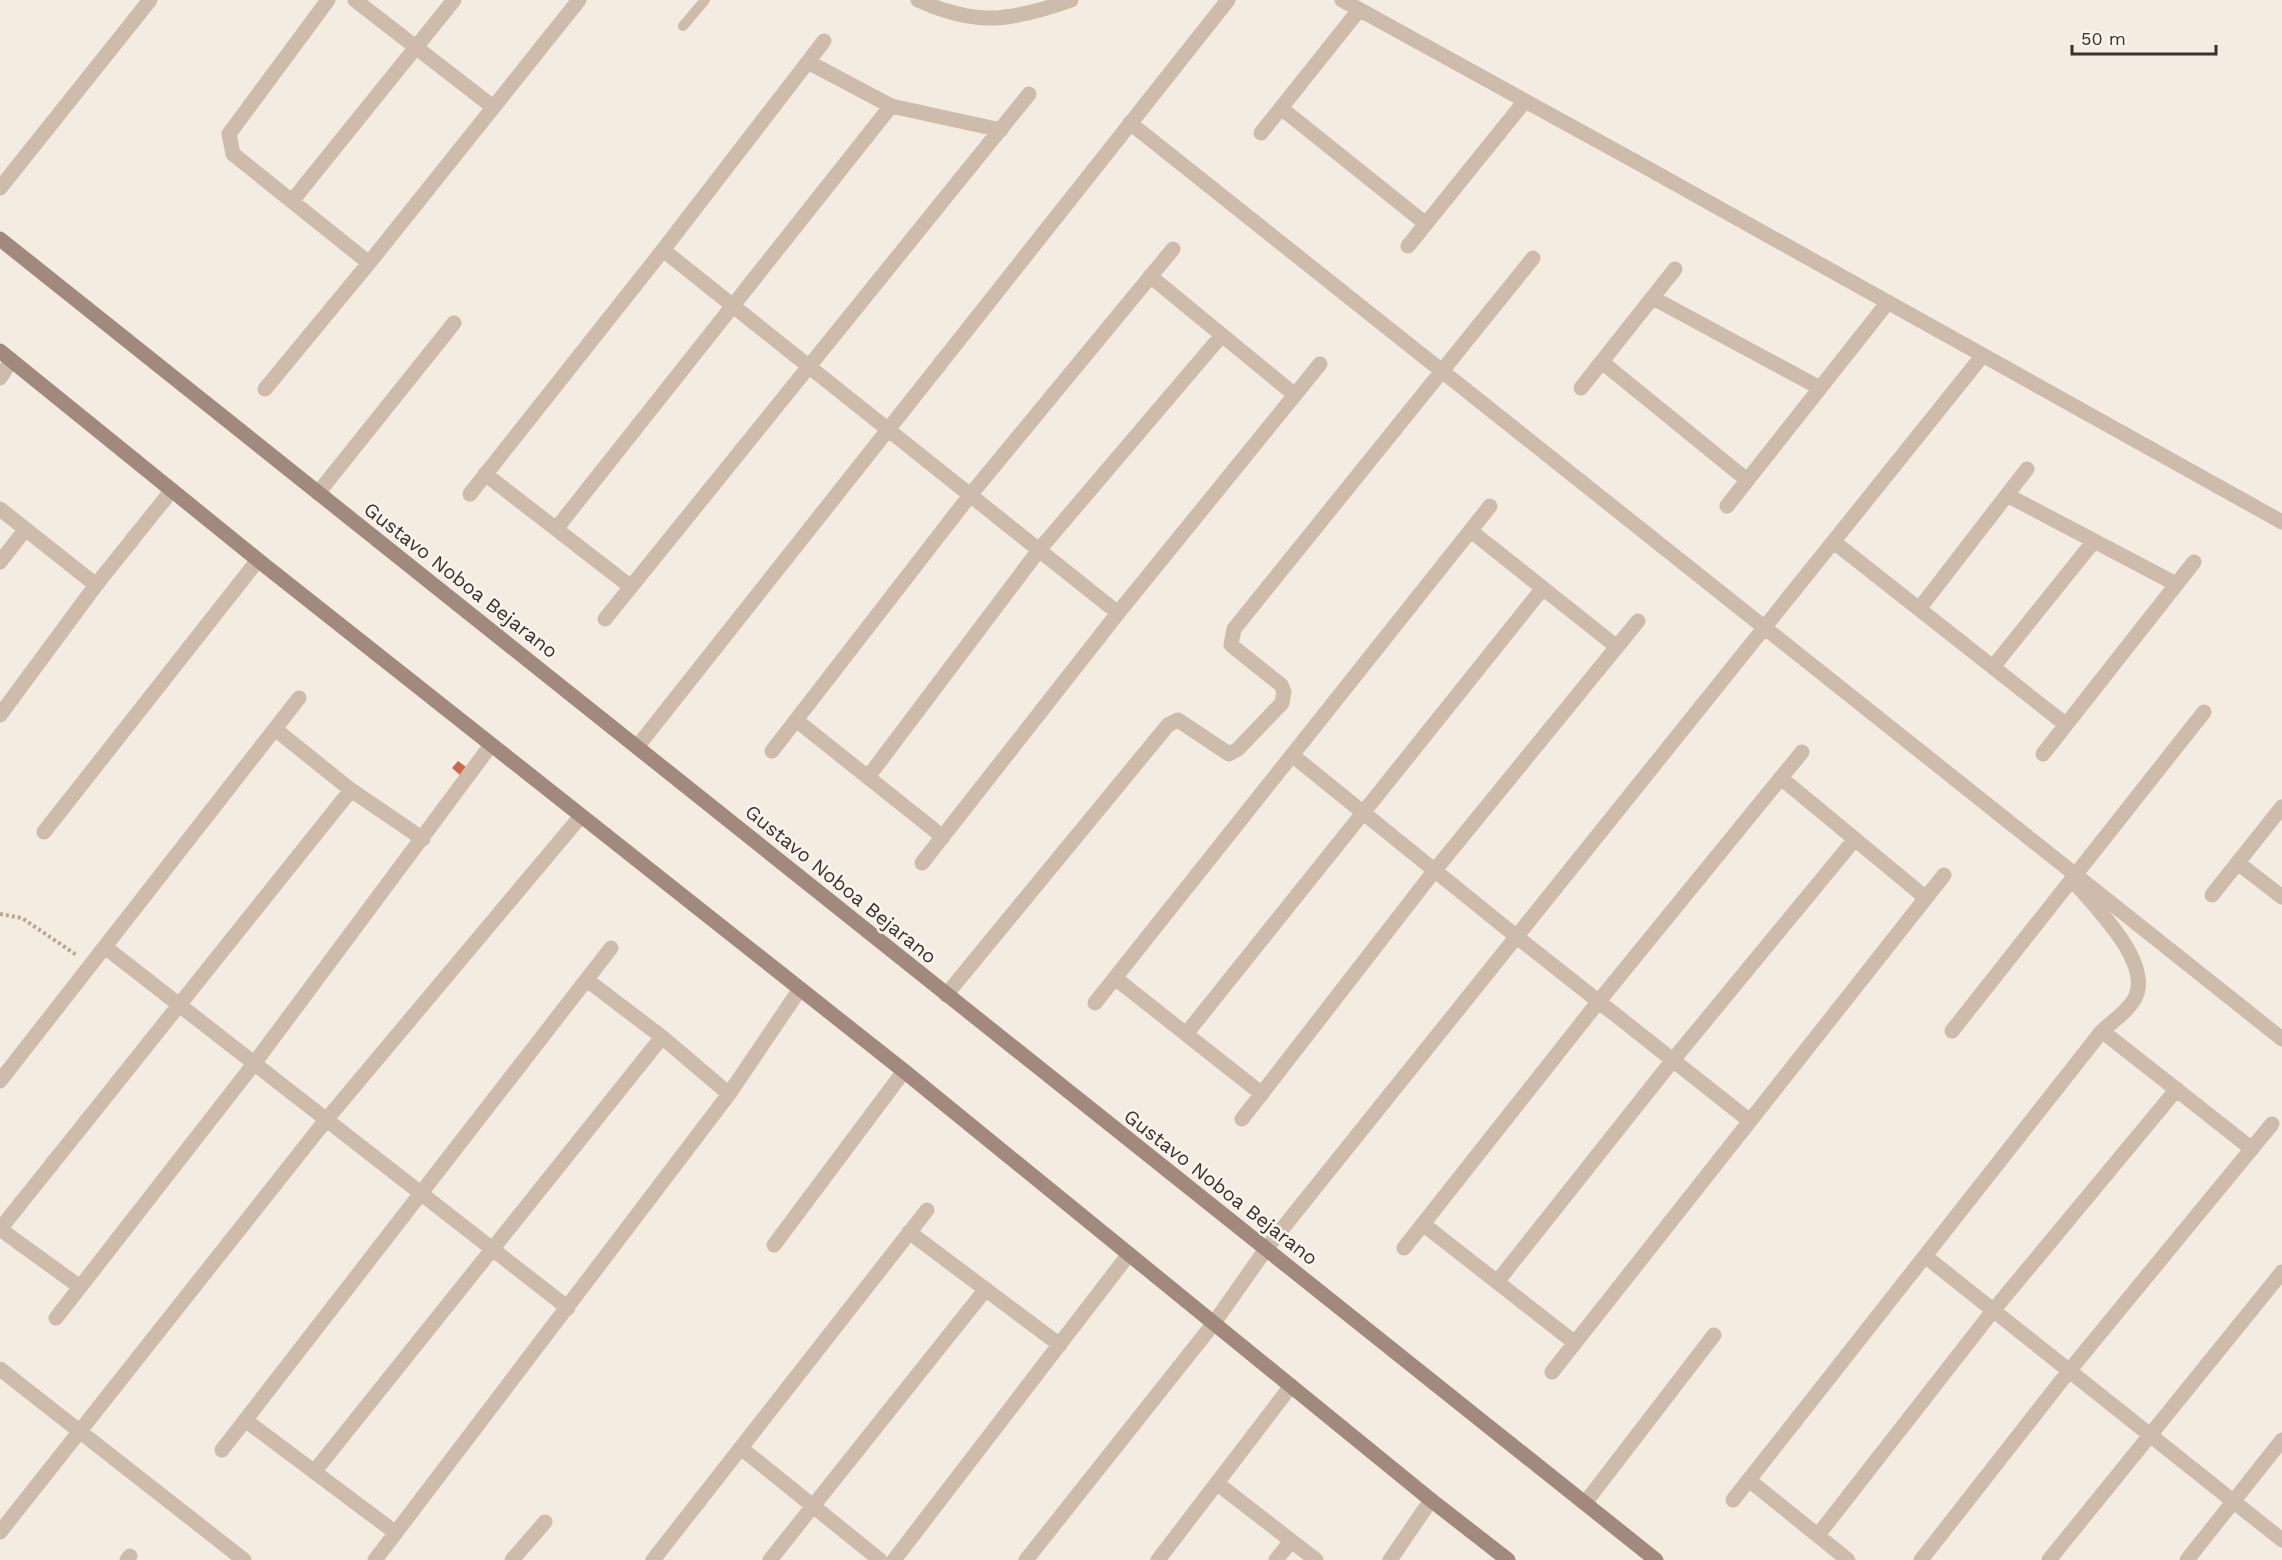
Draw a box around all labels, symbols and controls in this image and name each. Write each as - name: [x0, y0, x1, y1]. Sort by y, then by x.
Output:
- scale bar: [2072, 18, 2216, 56]
- text: 50 m: [2081, 28, 2126, 49]
- street label: Gustavo Noboa Bejarano: [359, 497, 563, 663]
- street label: Gustavo Noboa Bejarano: [740, 799, 942, 969]
- street label: Gustavo Noboa Bejarano: [1119, 1104, 1323, 1270]

